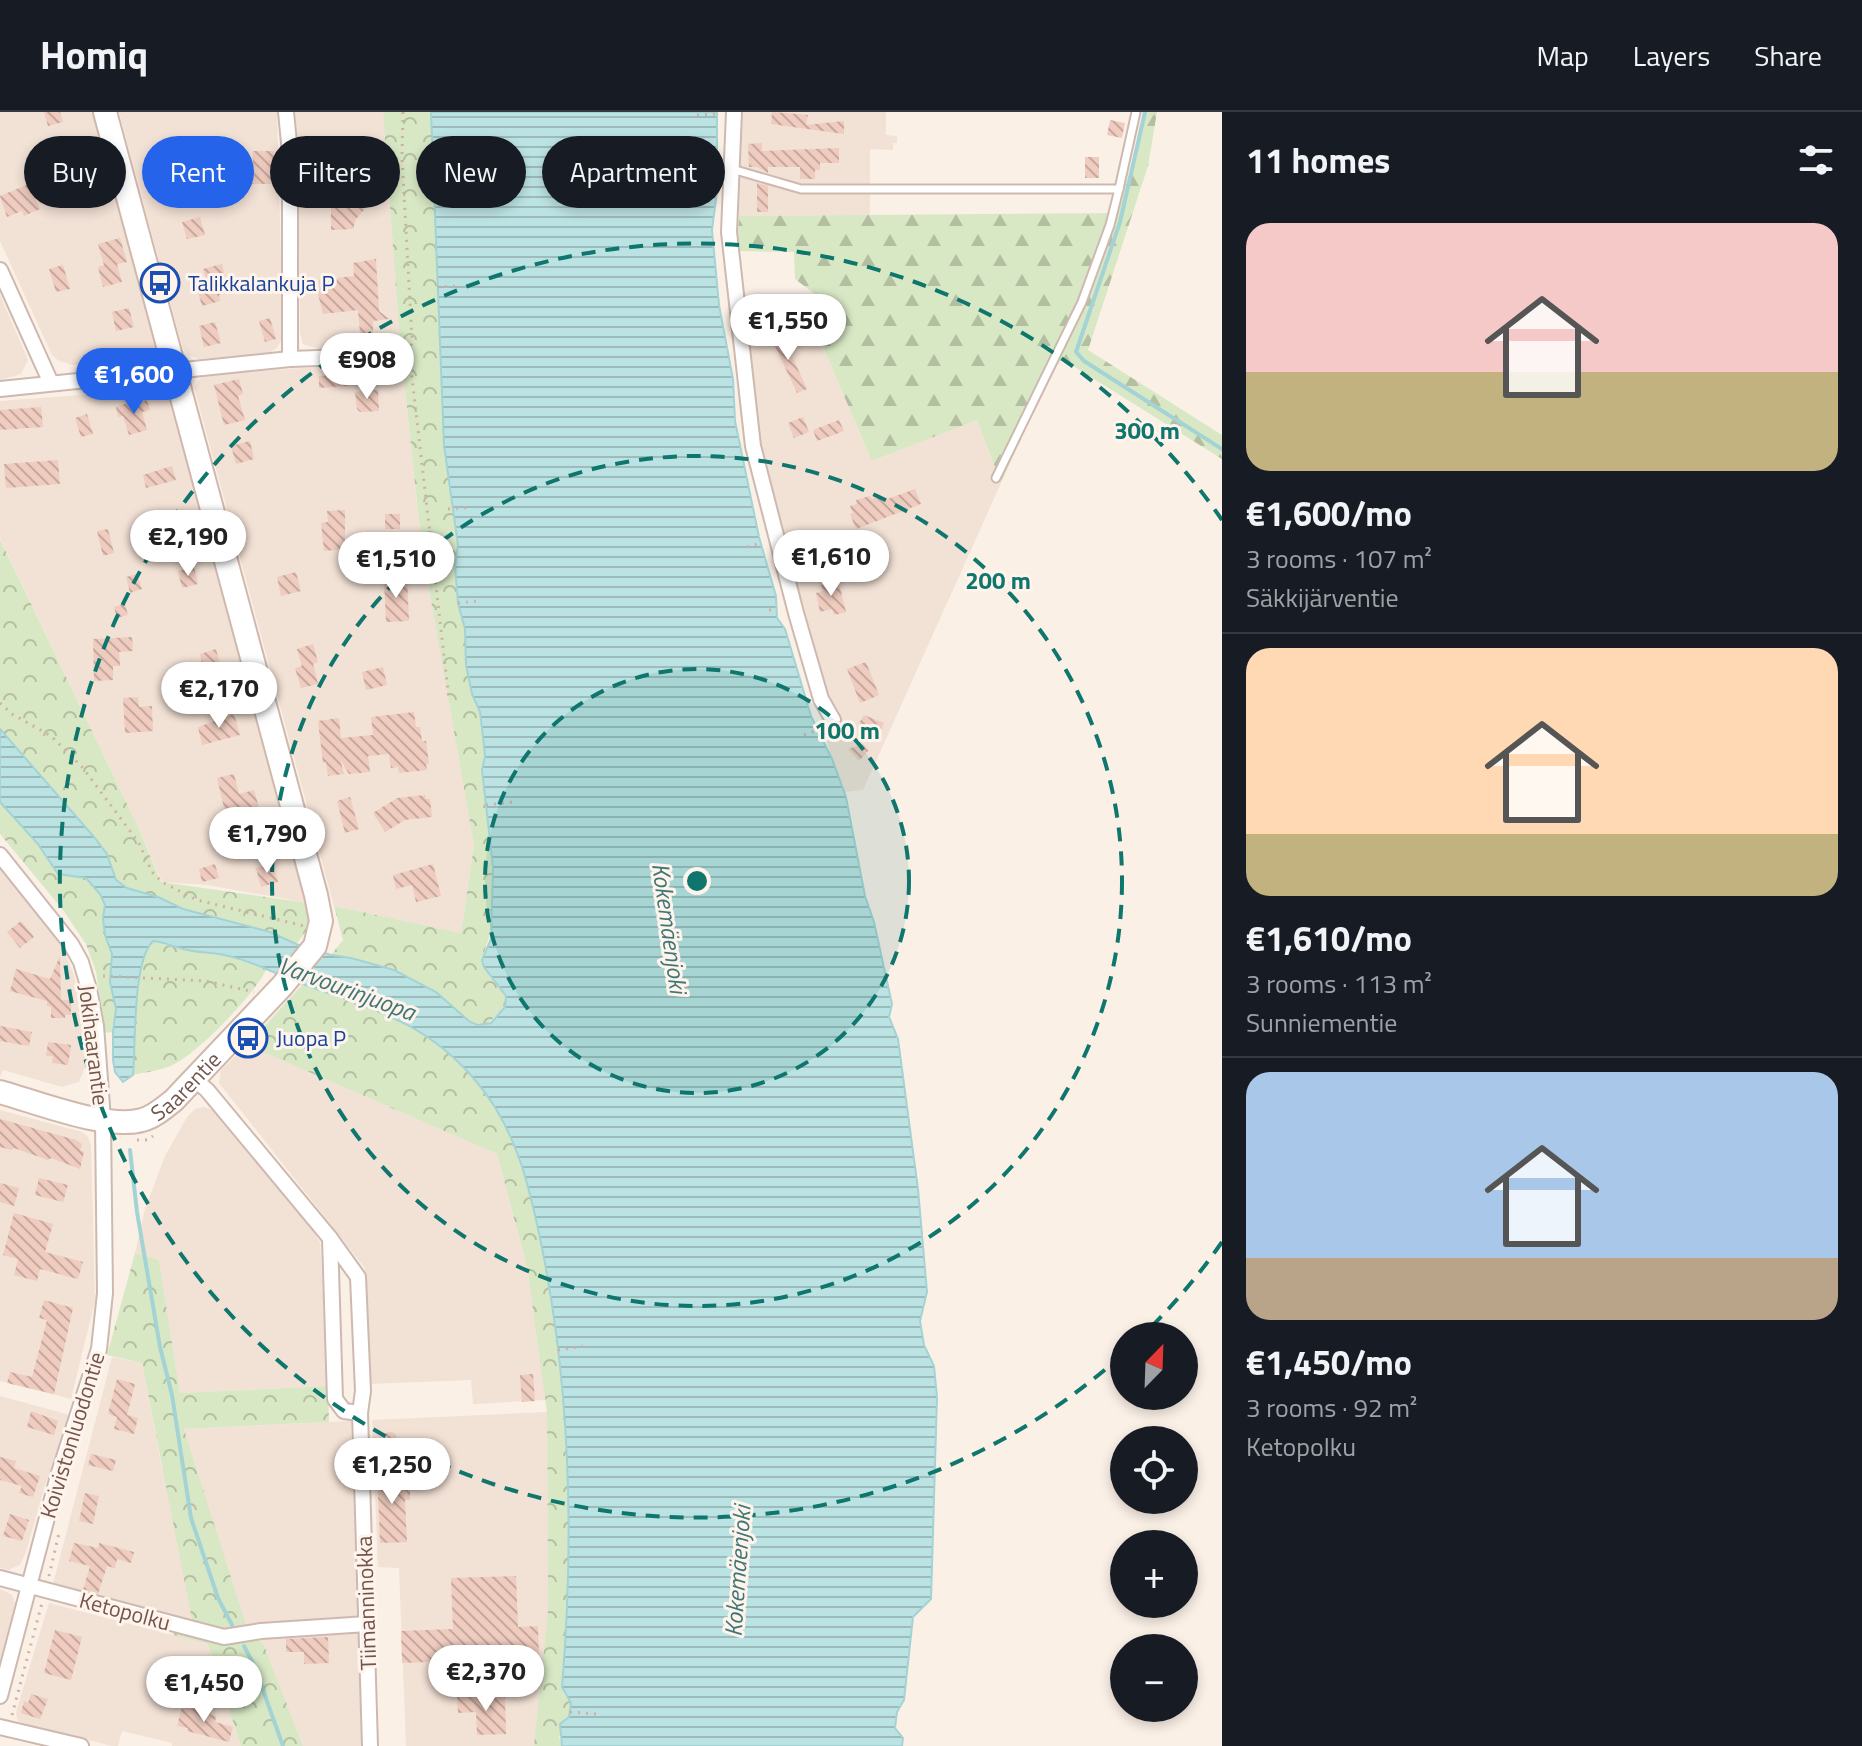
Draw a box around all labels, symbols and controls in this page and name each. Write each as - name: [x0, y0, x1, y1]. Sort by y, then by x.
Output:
- text: Homiq: [40, 26, 148, 84]
- text: Map: [1536, 34, 1589, 77]
- text: Layers: [1633, 34, 1710, 77]
- text: Share: [1754, 34, 1822, 77]
- text: 11 homes: [1246, 134, 1390, 186]
- chip: Buy: [24, 136, 126, 208]
- chip: Rent: [142, 136, 254, 208]
- chip: Filters: [270, 136, 400, 208]
- chip: New: [416, 136, 526, 208]
- chip: Apartment: [542, 136, 725, 208]
- icon: filters: [1794, 138, 1838, 182]
- bus stop icon: Talikkalankuja P: [139, 262, 181, 304]
- place label: Talikkalankuja P: [188, 266, 334, 300]
- icon: home: [1470, 275, 1614, 419]
- pin: €1,550: [723, 294, 853, 362]
- text: €1,550: [748, 300, 828, 339]
- pin: €908: [320, 333, 414, 401]
- text: €908: [338, 339, 396, 378]
- pin: €1,600: [69, 348, 199, 416]
- text: €1,600: [94, 354, 174, 393]
- text: 300 m: [1114, 412, 1180, 448]
- text: €1,600/mo: [1246, 487, 1412, 539]
- pin: €2,190: [123, 510, 253, 578]
- text: €2,190: [148, 516, 228, 555]
- pin: €1,610: [766, 530, 896, 598]
- pin: €1,510: [331, 532, 461, 600]
- text: €1,610: [791, 536, 871, 575]
- text: €1,510: [356, 538, 436, 577]
- text: 3 rooms · 107 m²: [1246, 539, 1432, 578]
- text: 200 m: [965, 562, 1031, 598]
- text: Säkkijärventie: [1246, 578, 1399, 617]
- pin: €2,170: [154, 662, 284, 730]
- text: €2,170: [179, 668, 259, 707]
- icon: home: [1470, 700, 1614, 844]
- text: 100 m: [814, 712, 880, 748]
- pin: €1,790: [202, 807, 332, 875]
- text: €1,790: [227, 813, 307, 852]
- water label: Kokemäenjoki: [643, 860, 697, 999]
- centre of rings: [683, 867, 711, 895]
- text: €1,610/mo: [1246, 912, 1412, 964]
- water label: Varvourinjuopa: [273, 947, 422, 1030]
- text: 3 rooms · 113 m²: [1246, 964, 1432, 1003]
- street label: Jokihaarantie: [70, 983, 118, 1107]
- text: Sunniementie: [1246, 1003, 1397, 1042]
- bus stop icon: Juopa P: [227, 1017, 269, 1059]
- place label: Juopa P: [276, 1021, 346, 1055]
- street label: Saarentie: [144, 1043, 229, 1130]
- icon: home: [1470, 1124, 1614, 1268]
- north arrow: [1110, 1322, 1198, 1410]
- map controls: [1110, 1322, 1198, 1722]
- text: €1,450/mo: [1246, 1336, 1412, 1388]
- street label: Koivistonluodontie: [31, 1348, 113, 1522]
- text: 3 rooms · 92 m²: [1246, 1388, 1417, 1427]
- button: locate: [1110, 1426, 1198, 1514]
- text: Ketopolku: [1246, 1427, 1356, 1466]
- pin: €1,250: [327, 1438, 457, 1506]
- text: €1,250: [352, 1444, 432, 1483]
- water label: Kokemäenjoki: [714, 1501, 760, 1638]
- button: +: [1110, 1530, 1198, 1618]
- street label: Tiimanninokka: [347, 1535, 385, 1671]
- street label: Ketopolku: [76, 1583, 174, 1639]
- button: −: [1110, 1634, 1198, 1722]
- pin: €2,370: [421, 1645, 551, 1713]
- text: €2,370: [446, 1651, 526, 1690]
- pin: €1,450: [139, 1656, 269, 1724]
- text: €1,450: [164, 1662, 244, 1701]

